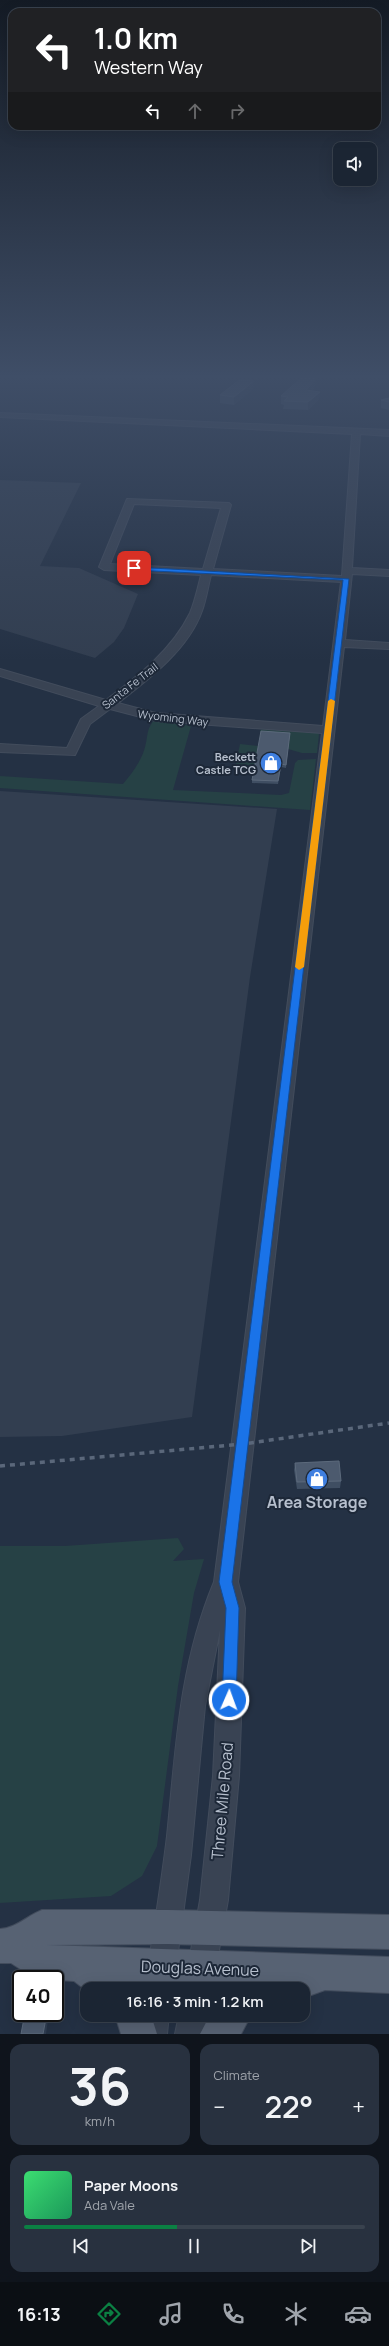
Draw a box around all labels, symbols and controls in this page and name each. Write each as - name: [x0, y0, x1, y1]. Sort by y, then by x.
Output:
- text: 1.0 km: [94, 19, 178, 57]
- icon: left: [28, 24, 80, 76]
- text: Western Way: [94, 55, 203, 79]
- icon: left: [142, 100, 164, 122]
- icon: ahead: [184, 100, 206, 122]
- icon: right: [226, 100, 248, 122]
- map controls: [333, 142, 377, 186]
- button: sound: [333, 142, 377, 186]
- pin: [117, 551, 151, 585]
- icon: arrive: [123, 557, 145, 579]
- street label: Santa Fe Trail: [99, 659, 161, 712]
- street label: Wyoming Way: [137, 706, 209, 729]
- place label: Beckett Castle TCG: [196, 749, 256, 777]
- shop icon: Beckett Castle TCG: [258, 750, 284, 776]
- shop icon: Area Storage: [304, 1466, 330, 1492]
- place label: Area Storage: [267, 1491, 368, 1513]
- position arrow: [208, 1679, 250, 1721]
- street label: Three Mile Road: [206, 1741, 238, 1861]
- street label: Douglas Avenue: [141, 1955, 259, 1981]
- speed limit sign: 40: [12, 1970, 64, 2022]
- text: 16:16 · 3 min · 1.2 km: [127, 1991, 263, 2012]
- text: 36: [68, 2050, 131, 2121]
- text: Climate: [214, 2066, 260, 2084]
- text: 22°: [264, 2086, 313, 2127]
- text: −: [214, 2092, 225, 2122]
- text: +: [352, 2092, 365, 2122]
- text: km/h: [85, 2112, 115, 2130]
- text: Paper Moons: [84, 2175, 178, 2196]
- text: Ada Vale: [84, 2196, 135, 2214]
- icon: previous: [70, 2235, 92, 2257]
- icon: pause: [183, 2235, 205, 2257]
- icon: next: [297, 2235, 319, 2257]
- icon: directions: [95, 2300, 123, 2328]
- icon: music: [157, 2300, 185, 2328]
- icon: phone: [219, 2300, 247, 2328]
- icon: climate: [282, 2300, 310, 2328]
- icon: car: [344, 2300, 372, 2328]
- text: 16:13: [17, 2302, 61, 2326]

